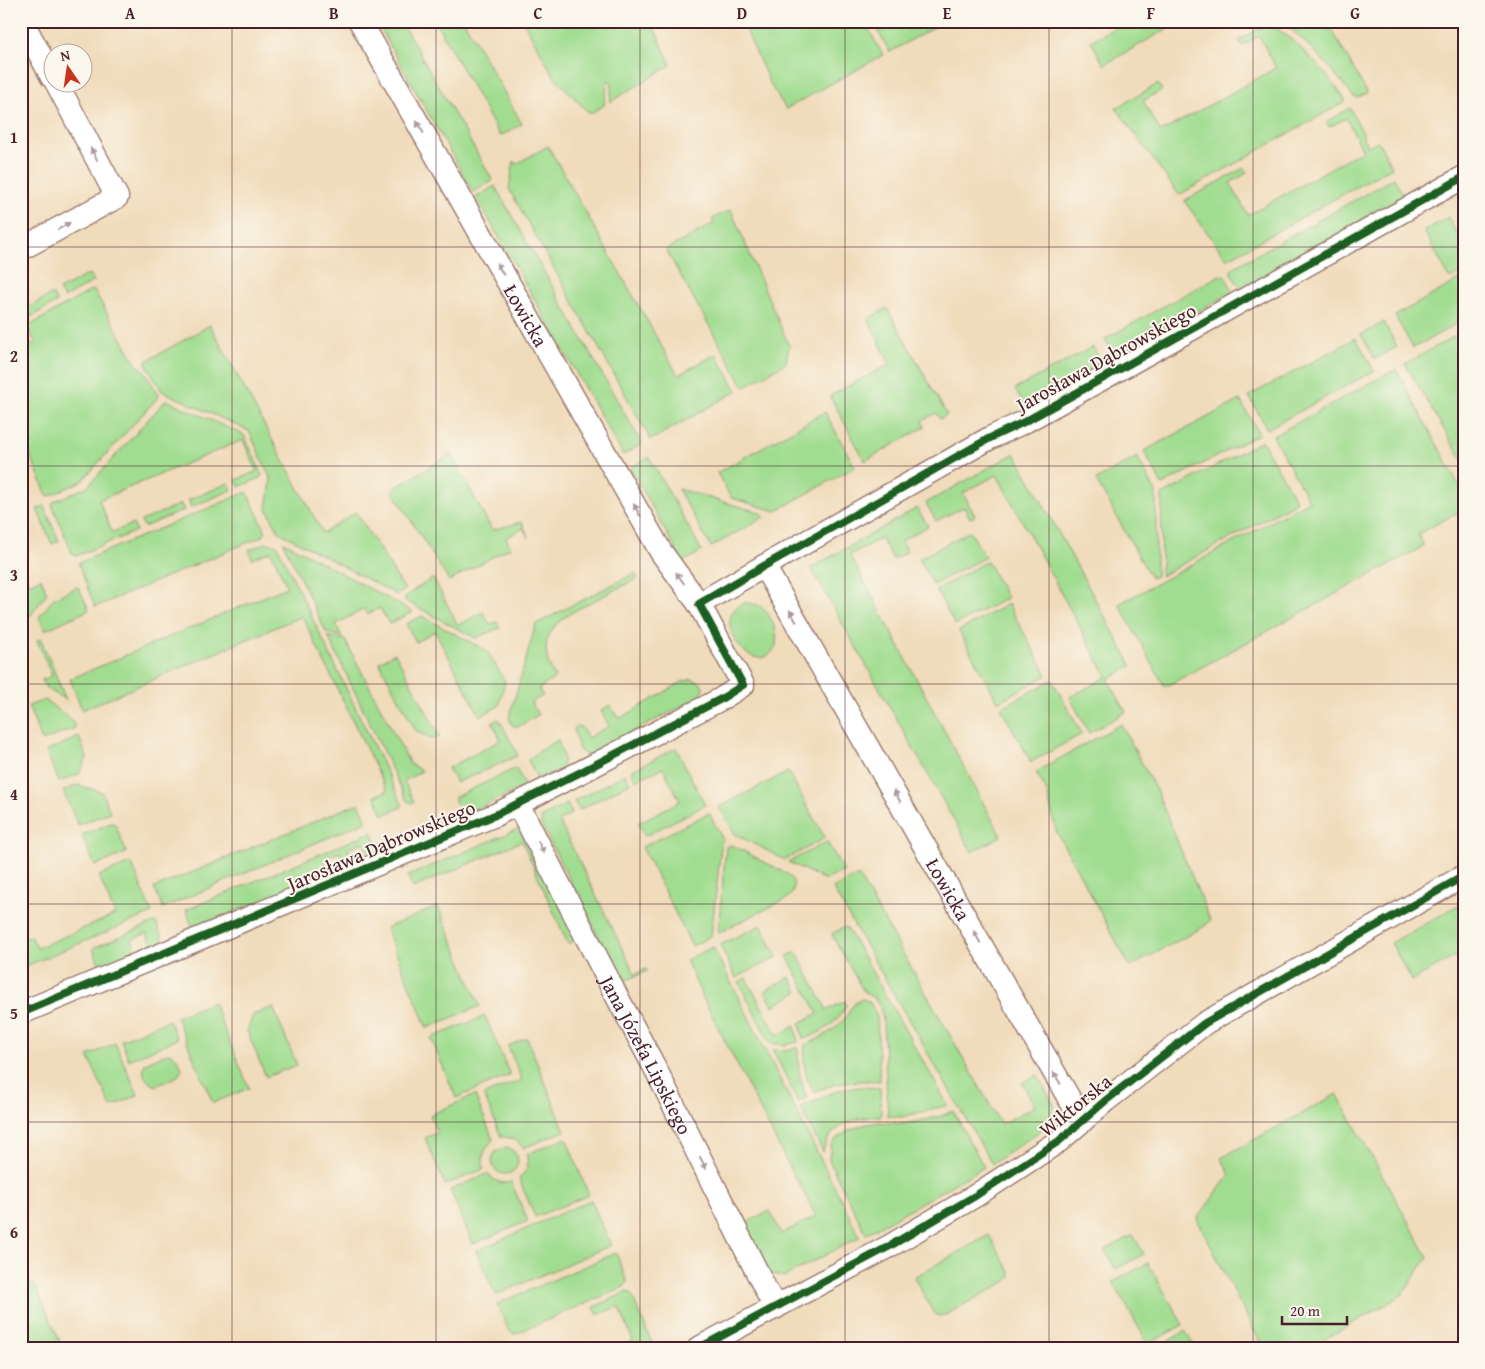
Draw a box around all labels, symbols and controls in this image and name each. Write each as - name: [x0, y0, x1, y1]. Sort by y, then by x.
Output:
- text: A: [125, 1, 136, 25]
- text: B: [329, 1, 339, 25]
- text: C: [533, 1, 543, 25]
- text: D: [737, 1, 747, 25]
- text: E: [943, 1, 952, 25]
- text: F: [1147, 1, 1155, 25]
- text: G: [1350, 1, 1360, 25]
- north arrow: [42, 42, 92, 92]
- text: N: [58, 44, 73, 66]
- one-way arrow: [416, 120, 424, 135]
- text: 1: [10, 125, 18, 149]
- one-way arrow: [90, 146, 98, 161]
- one-way arrow: [57, 221, 71, 230]
- one-way arrow: [496, 262, 505, 275]
- street label: Łowicka: [497, 278, 556, 352]
- street label: Jarosława Dąbrowskiego: [1008, 295, 1201, 420]
- text: 2: [10, 344, 18, 368]
- one-way arrow: [633, 503, 642, 516]
- text: 3: [10, 563, 18, 587]
- one-way arrow: [675, 571, 685, 585]
- one-way arrow: [788, 609, 797, 622]
- text: 4: [10, 782, 18, 806]
- one-way arrow: [893, 789, 901, 803]
- street label: Jarosława Dąbrowskiego: [280, 792, 480, 899]
- one-way arrow: [537, 840, 545, 854]
- street label: Łowicka: [920, 852, 979, 926]
- one-way arrow: [972, 931, 981, 944]
- street label: Jana Józefa Lipskiego: [592, 968, 700, 1139]
- text: 5: [10, 1001, 18, 1025]
- street label: Wiktorska: [1033, 1066, 1118, 1143]
- one-way arrow: [1053, 1072, 1062, 1085]
- one-way arrow: [699, 1156, 707, 1170]
- text: 6: [10, 1220, 18, 1244]
- scale bar: [1282, 1294, 1348, 1326]
- text: 20 m: [1290, 1300, 1321, 1321]

